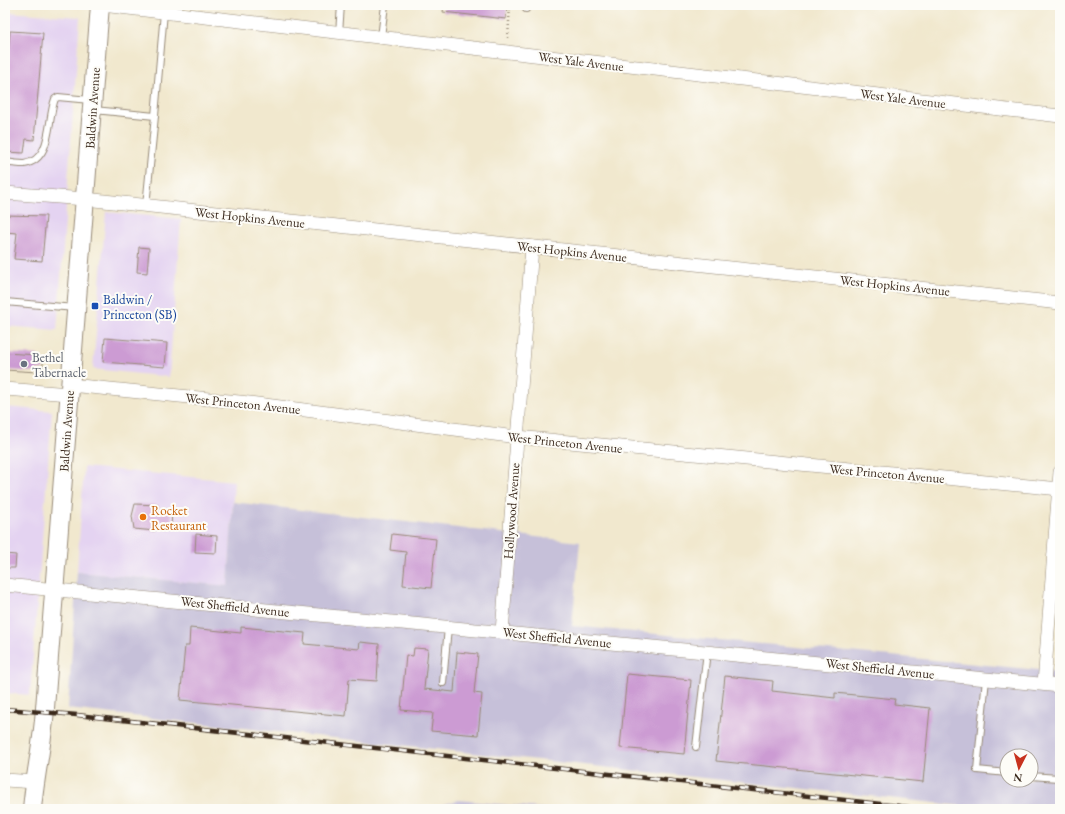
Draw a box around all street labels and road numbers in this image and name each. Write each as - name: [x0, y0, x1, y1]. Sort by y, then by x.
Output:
- street label: West Yale Avenue: [537, 48, 625, 75]
- street label: Baldwin Avenue: [81, 67, 104, 149]
- street label: West Yale Avenue: [859, 85, 947, 112]
- street label: West Hopkins Avenue: [194, 203, 306, 232]
- street label: West Hopkins Avenue: [516, 237, 628, 266]
- street label: West Hopkins Avenue: [839, 271, 951, 300]
- street label: West Princeton Avenue: [185, 389, 301, 418]
- street label: Baldwin Avenue: [55, 390, 78, 472]
- street label: West Princeton Avenue: [507, 428, 623, 457]
- street label: West Princeton Avenue: [829, 460, 945, 487]
- street label: Hollywood Avenue: [500, 462, 523, 560]
- street label: West Sheffield Avenue: [180, 592, 290, 621]
- street label: West Sheffield Avenue: [502, 623, 612, 652]
- street label: West Sheffield Avenue: [825, 654, 935, 683]

